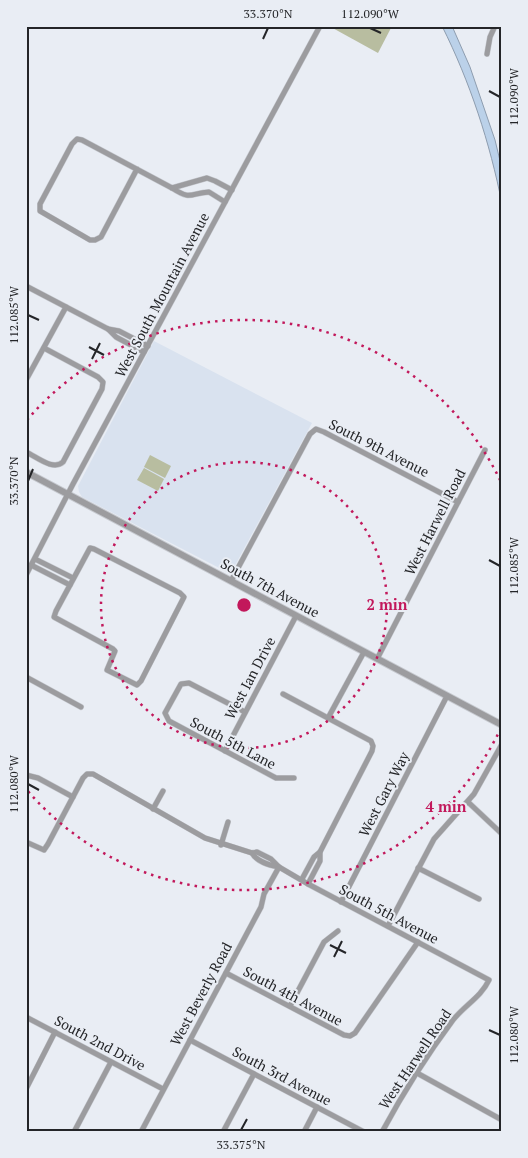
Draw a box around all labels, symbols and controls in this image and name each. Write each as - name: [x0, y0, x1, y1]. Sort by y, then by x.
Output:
- text: 33.370°N: [243, 6, 293, 21]
- text: 112.090°W: [341, 6, 400, 21]
- text: 112.090°W: [506, 67, 521, 126]
- street label: West South Mountain Avenue: [110, 209, 213, 380]
- text: 112.085°W: [6, 285, 21, 344]
- street label: South 9th Avenue: [326, 414, 433, 481]
- text: 33.370°N: [6, 456, 21, 506]
- street label: West Harwell Road: [400, 465, 470, 578]
- text: 112.085°W: [506, 536, 521, 595]
- street label: South 7th Avenue: [218, 554, 323, 622]
- text: 2 min: [366, 594, 408, 614]
- centre of rings: [235, 596, 253, 614]
- street label: West Ian Drive: [220, 633, 279, 722]
- street label: South 5th Lane: [187, 712, 279, 773]
- street label: West Gary Way: [354, 747, 414, 840]
- text: 112.080°W: [6, 754, 21, 813]
- text: 4 min: [425, 796, 467, 816]
- street label: South 5th Avenue: [336, 879, 442, 948]
- street label: West Beverly Road: [165, 939, 236, 1049]
- street label: South 4th Avenue: [240, 961, 346, 1030]
- street label: West Harwell Road: [374, 1005, 455, 1112]
- text: 112.080°W: [506, 1005, 521, 1064]
- street label: South 2nd Drive: [51, 1011, 149, 1075]
- street label: South 3rd Avenue: [229, 1041, 335, 1110]
- text: 33.375°N: [216, 1137, 266, 1152]

